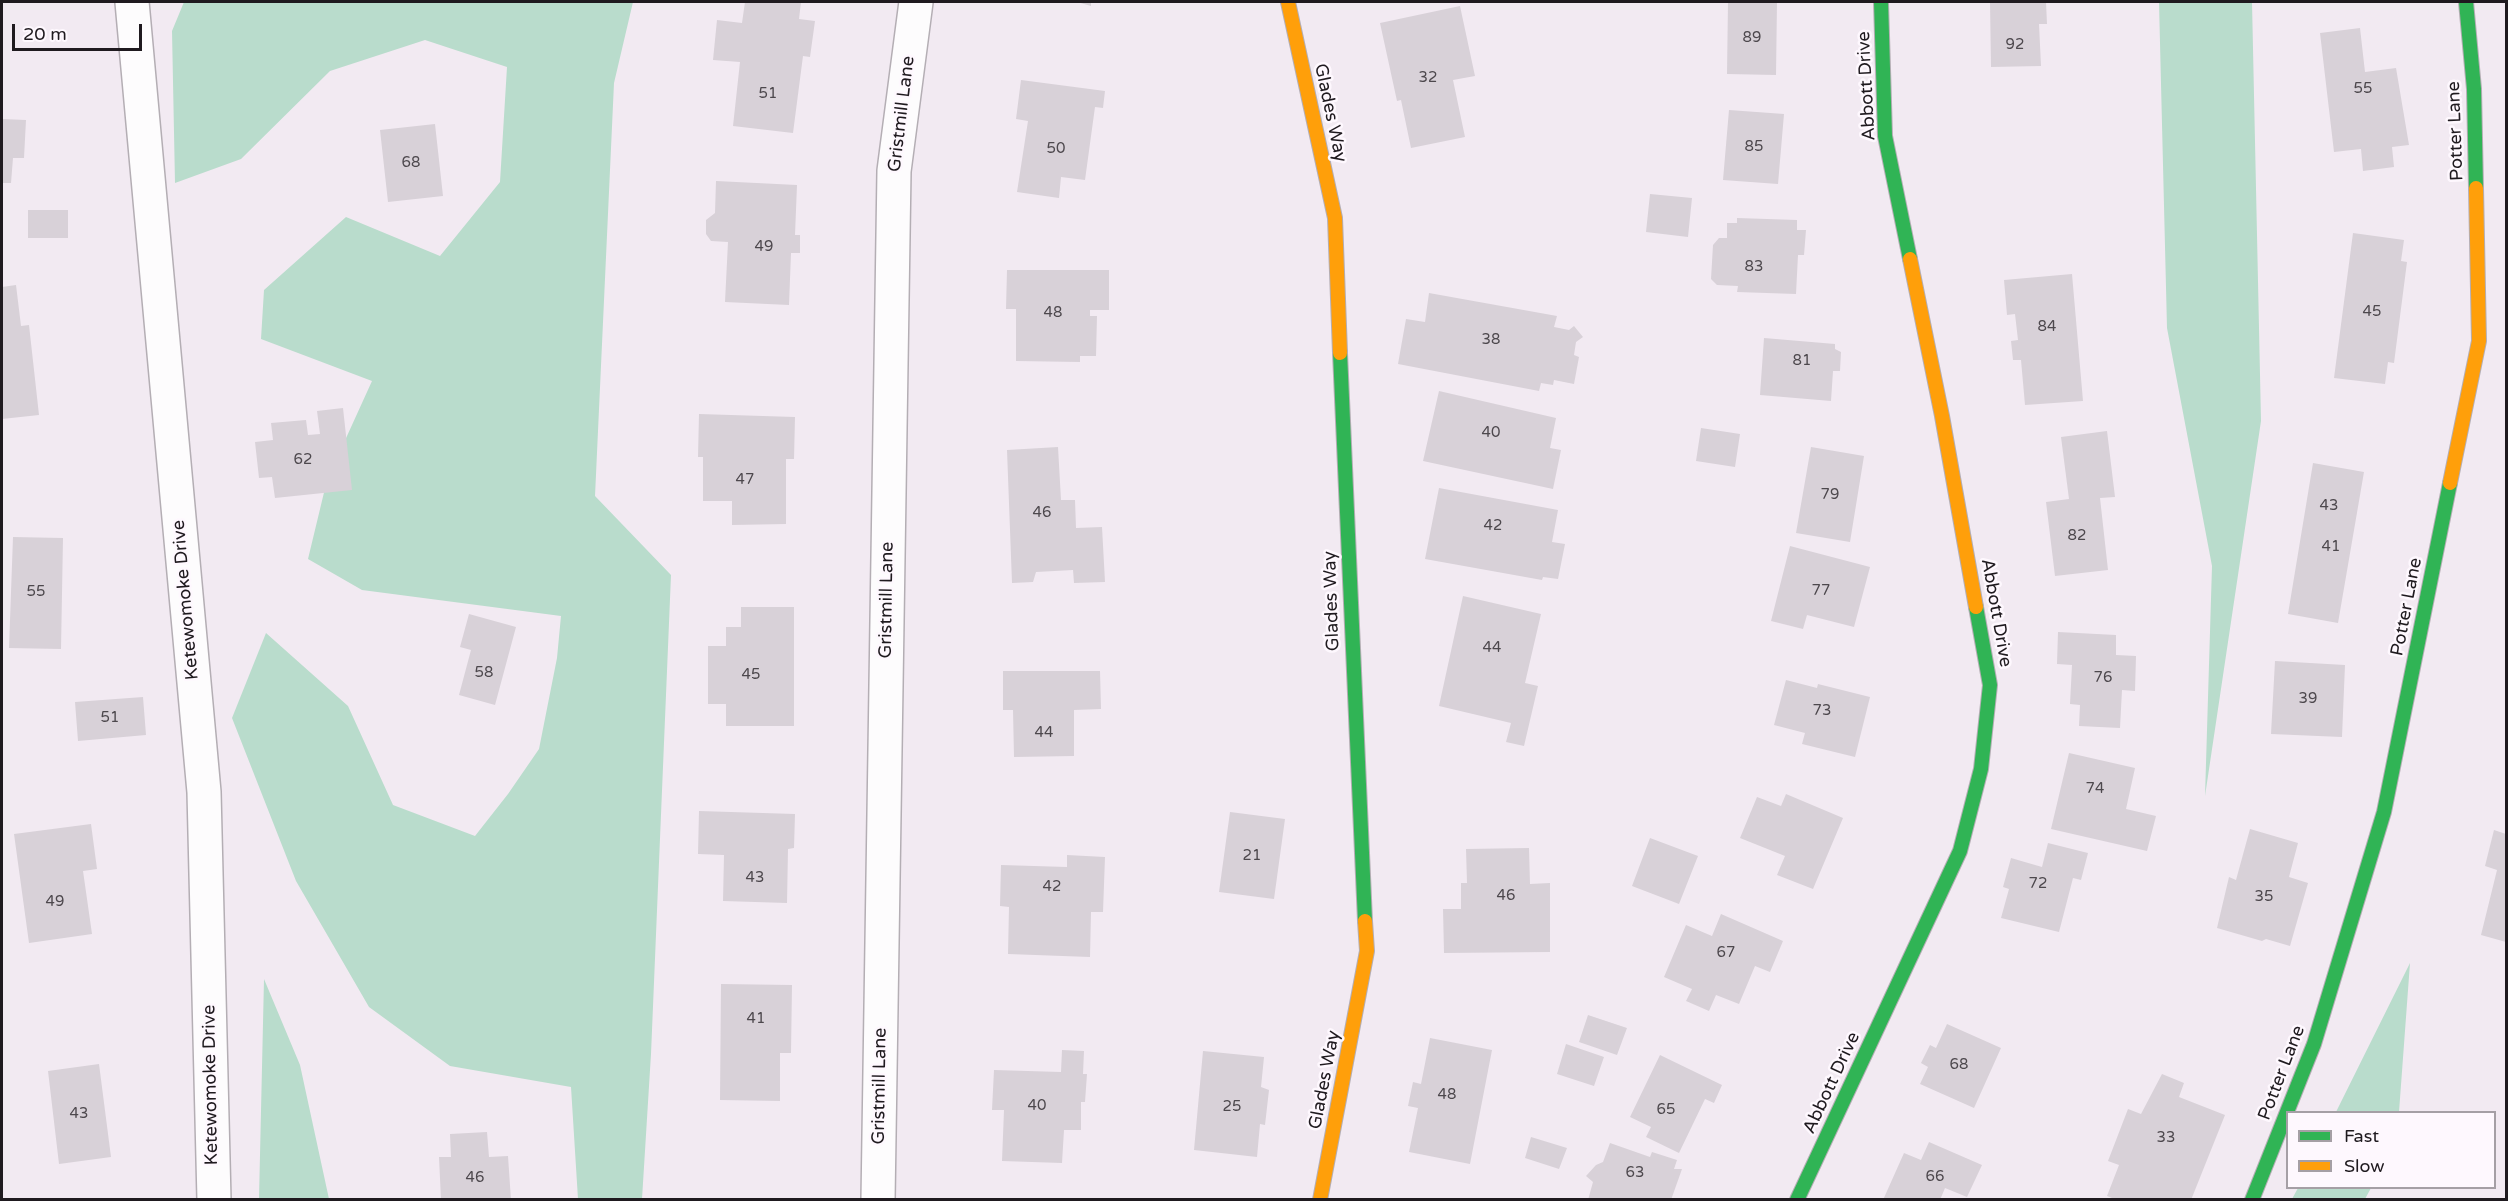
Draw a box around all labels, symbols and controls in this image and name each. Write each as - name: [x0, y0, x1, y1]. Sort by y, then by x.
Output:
- scale bar: [15, 12, 146, 50]
- text: 20 m: [23, 23, 67, 45]
- house number: 89: [1743, 29, 1761, 47]
- street label: Abbott Drive: [1853, 31, 1881, 141]
- house number: 92: [2006, 36, 2024, 54]
- street label: Gristmill Lane: [884, 55, 920, 173]
- street label: Glades Way: [1309, 62, 1351, 164]
- house number: 32: [1419, 69, 1437, 87]
- house number: 55: [2354, 80, 2372, 98]
- street label: Potter Lane: [2443, 81, 2469, 181]
- house number: 51: [759, 85, 777, 103]
- house number: 85: [1745, 138, 1763, 156]
- house number: 50: [1047, 140, 1065, 158]
- house number: 68: [402, 154, 420, 172]
- house number: 49: [755, 238, 773, 256]
- house number: 83: [1745, 258, 1763, 276]
- house number: 45: [2363, 303, 2381, 321]
- house number: 48: [1044, 304, 1062, 322]
- house number: 84: [2038, 318, 2056, 336]
- house number: 38: [1482, 331, 1500, 349]
- house number: 81: [1793, 352, 1811, 370]
- house number: 40: [1482, 424, 1500, 442]
- house number: 62: [294, 451, 312, 469]
- house number: 47: [736, 471, 754, 489]
- house number: 79: [1821, 486, 1839, 504]
- house number: 43: [2320, 497, 2338, 515]
- house number: 46: [1033, 504, 1051, 522]
- house number: 42: [1484, 517, 1502, 535]
- street label: Ketewomoke Drive: [168, 519, 204, 681]
- house number: 82: [2068, 527, 2086, 545]
- house number: 41: [2322, 538, 2340, 556]
- street label: Gristmill Lane: [875, 541, 899, 659]
- street label: Glades Way: [1319, 551, 1345, 651]
- street label: Potter Lane: [2387, 556, 2427, 658]
- street label: Abbott Drive: [1976, 557, 2016, 669]
- house number: 77: [1812, 582, 1830, 600]
- house number: 55: [27, 583, 45, 601]
- house number: 44: [1483, 639, 1501, 657]
- house number: 58: [475, 664, 493, 682]
- house number: 45: [742, 666, 760, 684]
- house number: 76: [2094, 669, 2112, 687]
- house number: 39: [2299, 690, 2317, 708]
- house number: 73: [1813, 702, 1831, 720]
- house number: 51: [101, 709, 119, 727]
- house number: 44: [1035, 724, 1053, 742]
- house number: 74: [2086, 780, 2104, 798]
- house number: 21: [1243, 847, 1261, 865]
- house number: 43: [746, 869, 764, 887]
- house number: 72: [2029, 875, 2047, 893]
- house number: 42: [1043, 878, 1061, 896]
- house number: 46: [1497, 887, 1515, 905]
- house number: 35: [2255, 888, 2273, 906]
- house number: 49: [46, 893, 64, 911]
- house number: 67: [1717, 944, 1735, 962]
- street label: Ketewomoke Drive: [199, 1005, 223, 1165]
- house number: 41: [747, 1010, 765, 1028]
- street label: Potter Lane: [2254, 1023, 2310, 1123]
- street label: Gristmill Lane: [868, 1027, 892, 1145]
- street label: Glades Way: [1305, 1029, 1345, 1131]
- street label: Abbott Drive: [1799, 1029, 1865, 1137]
- house number: 68: [1950, 1056, 1968, 1074]
- house number: 48: [1438, 1086, 1456, 1104]
- house number: 40: [1028, 1097, 1046, 1115]
- house number: 25: [1223, 1098, 1241, 1116]
- house number: 65: [1657, 1101, 1675, 1119]
- house number: 43: [70, 1105, 88, 1123]
- legend: [2286, 1111, 2496, 1189]
- text: Fast: [2344, 1125, 2379, 1147]
- house number: 33: [2157, 1129, 2175, 1147]
- text: Slow: [2344, 1155, 2385, 1177]
- house number: 63: [1626, 1164, 1644, 1182]
- house number: 66: [1926, 1168, 1944, 1186]
- house number: 46: [466, 1169, 484, 1187]

